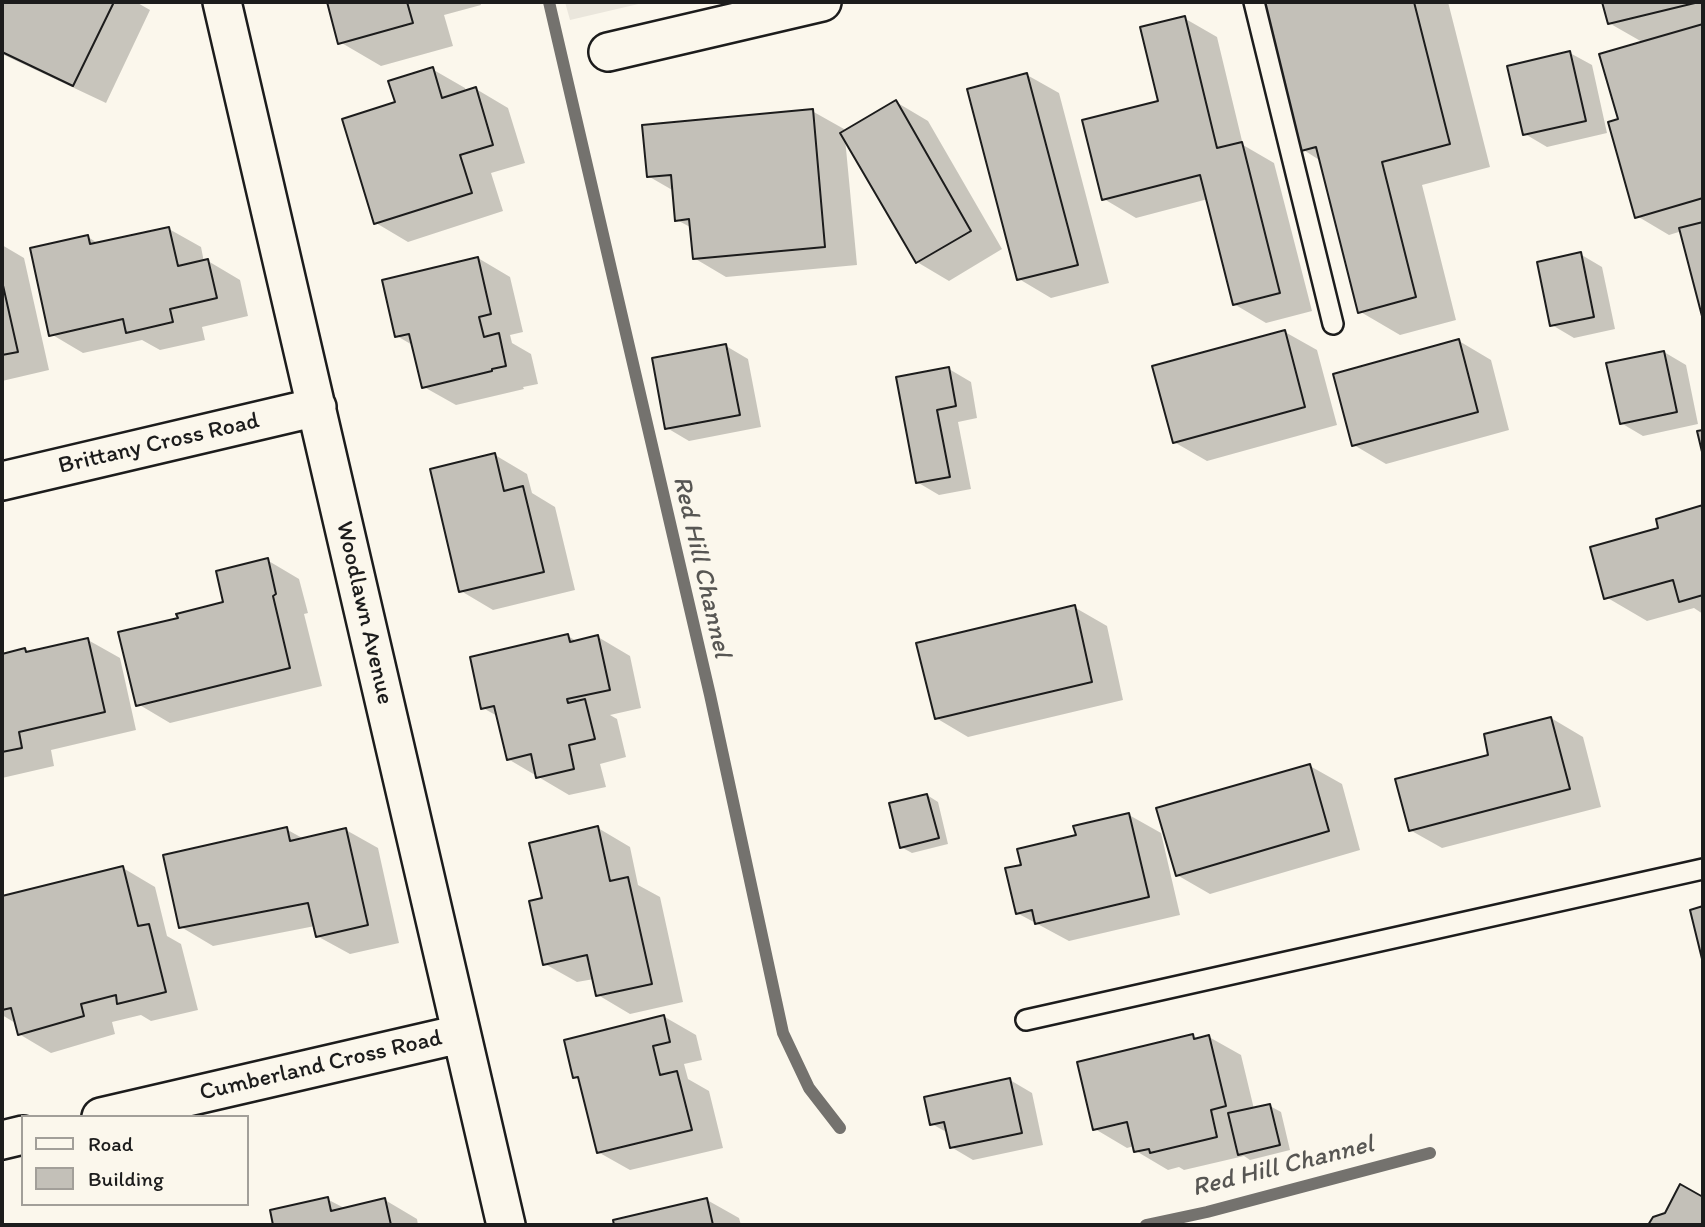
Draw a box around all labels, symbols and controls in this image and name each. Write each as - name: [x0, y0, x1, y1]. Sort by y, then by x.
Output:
- street label: Brittany Cross Road: [56, 407, 262, 481]
- water label: Red Hill Channel: [665, 473, 737, 661]
- street label: Woodlawn Avenue: [329, 519, 399, 707]
- street label: Cumberland Cross Road: [197, 1024, 445, 1108]
- legend: [21, 1115, 248, 1206]
- water label: Red Hill Channel: [1189, 1129, 1377, 1205]
- text: Road: [88, 1131, 133, 1156]
- text: Building: [88, 1166, 164, 1191]

